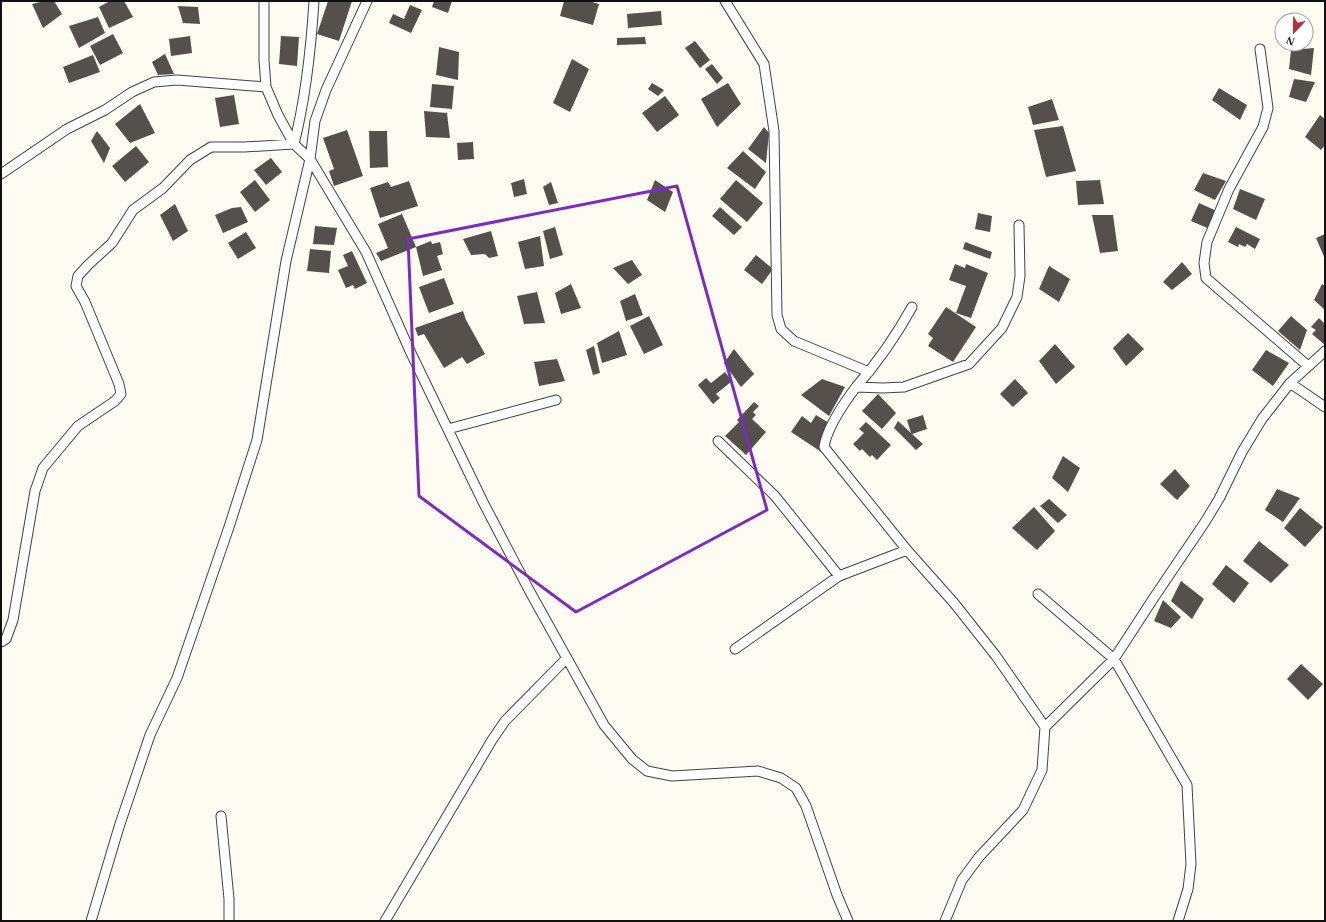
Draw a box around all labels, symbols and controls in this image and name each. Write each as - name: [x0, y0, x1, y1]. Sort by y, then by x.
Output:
- north arrow: [1274, 12, 1314, 52]
- text: N: [1284, 34, 1296, 48]

